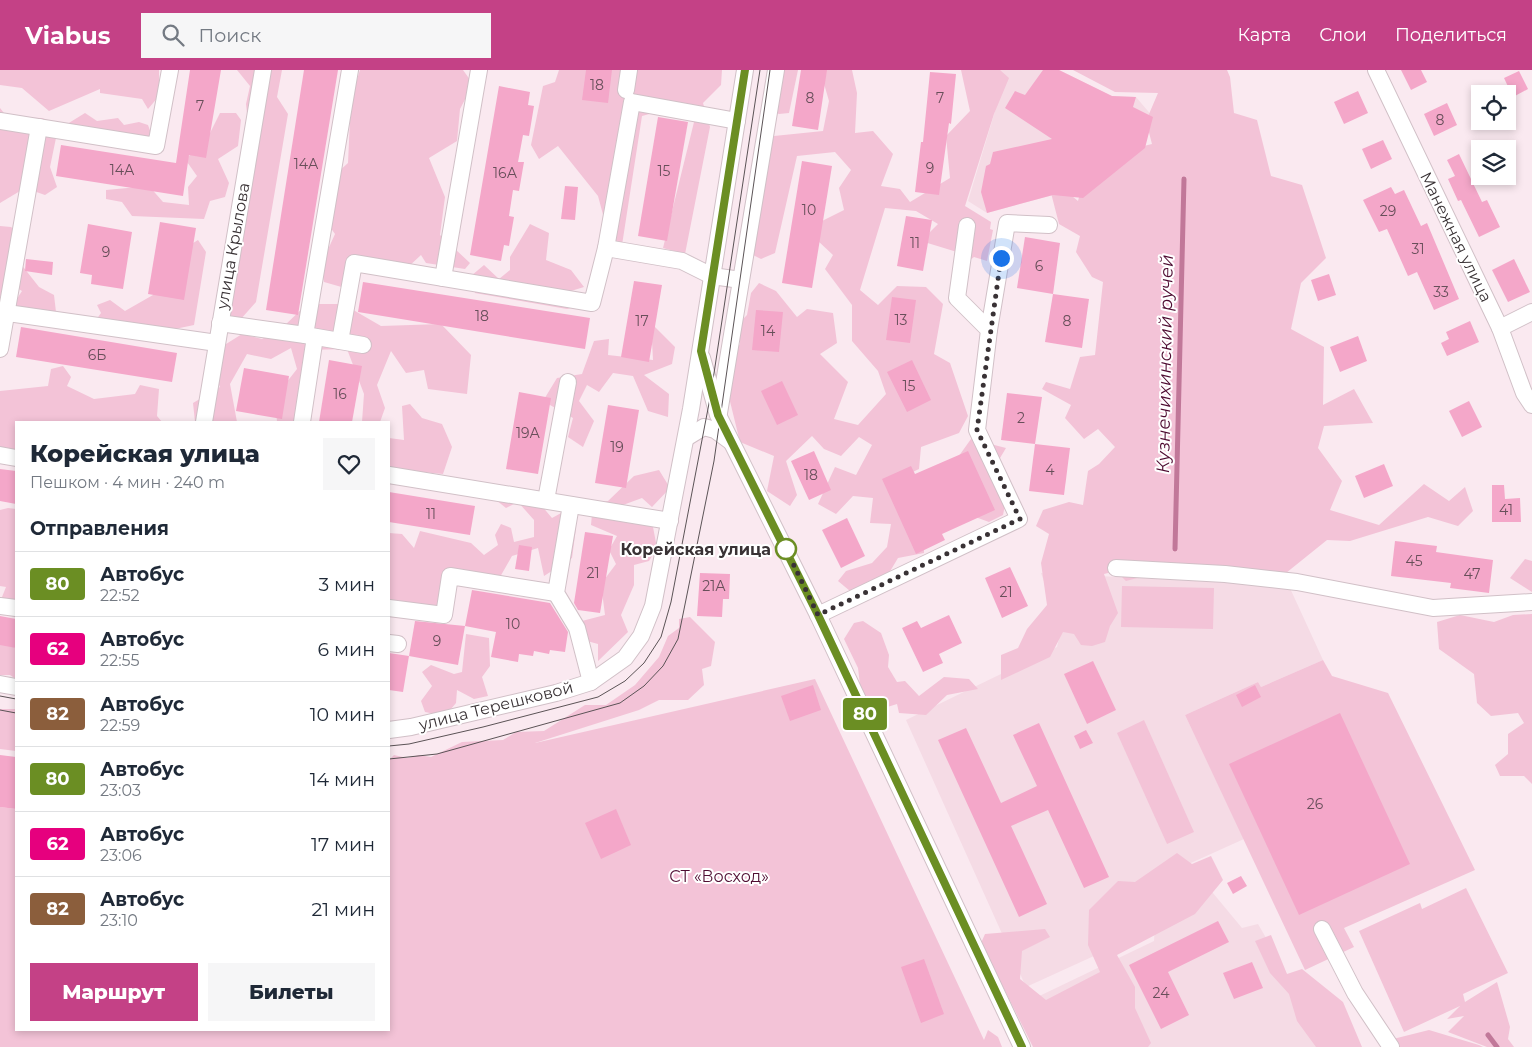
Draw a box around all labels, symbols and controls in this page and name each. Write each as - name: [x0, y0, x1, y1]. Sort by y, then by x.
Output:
- search box: [141, 13, 491, 58]
- text: Viabus: [25, 21, 111, 50]
- icon: search: [159, 21, 187, 49]
- text: Поиск: [199, 24, 261, 47]
- text: Карта: [1237, 24, 1291, 46]
- text: Слои: [1319, 24, 1367, 46]
- text: Поделиться: [1395, 24, 1507, 46]
- house number: 18: [590, 76, 604, 94]
- map controls: [1471, 85, 1516, 185]
- button: locate: [1471, 85, 1516, 130]
- house number: 8: [806, 89, 815, 107]
- house number: 7: [936, 89, 944, 107]
- house number: 7: [196, 97, 204, 115]
- house number: 8: [1436, 111, 1445, 129]
- button: layers: [1471, 140, 1516, 185]
- house number: 14А: [294, 155, 319, 173]
- house number: 9: [926, 159, 934, 177]
- house number: 14А: [110, 161, 135, 179]
- house number: 15: [658, 162, 671, 180]
- house number: 16А: [493, 164, 518, 182]
- street label: Манежная улица: [1416, 169, 1496, 305]
- street label: улица Крылова: [212, 181, 253, 312]
- house number: 10: [802, 201, 816, 219]
- house number: 29: [1380, 202, 1396, 220]
- house number: 11: [910, 234, 920, 252]
- house number: 31: [1412, 240, 1424, 258]
- house number: 9: [102, 243, 110, 261]
- your location: [989, 246, 1014, 271]
- water label: Кузнечихинский ручей: [1152, 254, 1178, 474]
- house number: 6: [1035, 257, 1044, 275]
- house number: 33: [1433, 283, 1449, 301]
- house number: 18: [475, 307, 489, 325]
- house number: 13: [895, 311, 908, 329]
- house number: 17: [635, 312, 649, 330]
- house number: 8: [1063, 312, 1072, 330]
- house number: 14: [761, 322, 776, 340]
- house number: 6Б: [88, 346, 106, 364]
- house number: 15: [903, 377, 916, 395]
- house number: 16: [333, 385, 347, 403]
- house number: 2: [1017, 409, 1025, 427]
- house number: 19А: [516, 424, 541, 442]
- button: heart: [323, 438, 375, 490]
- house number: 19: [610, 438, 624, 456]
- text: Корейская улица: [30, 439, 260, 468]
- house number: 4: [1045, 461, 1055, 479]
- house number: 18: [804, 466, 818, 484]
- text: Пешком · 4 мин · 240 m: [30, 473, 225, 492]
- house number: 41: [1499, 501, 1513, 519]
- house number: 11: [426, 505, 436, 523]
- text: Отправления: [30, 517, 169, 540]
- marker: Корейская улица: [775, 538, 797, 560]
- place label: Корейская улица: [621, 540, 771, 559]
- house number: 45: [1405, 552, 1423, 570]
- text: Автобус: [100, 563, 184, 586]
- house number: 21: [586, 564, 600, 582]
- house number: 47: [1464, 565, 1480, 583]
- text: 80: [45, 573, 70, 595]
- text: 3 мин: [318, 573, 375, 596]
- house number: 21А: [702, 577, 726, 595]
- house number: 21: [999, 583, 1013, 601]
- text: 22:52: [100, 586, 140, 605]
- house number: 10: [506, 615, 520, 633]
- text: Автобус: [100, 628, 184, 651]
- house number: 9: [433, 632, 441, 650]
- text: 62: [46, 638, 69, 660]
- text: 6 мин: [318, 638, 375, 661]
- text: 22:55: [100, 651, 140, 670]
- street label: улица Терешковой: [416, 678, 575, 735]
- text: Автобус: [100, 693, 184, 716]
- line badge: 80: [842, 698, 888, 730]
- text: 82: [46, 703, 69, 725]
- text: 10 мин: [310, 703, 375, 726]
- text: 80: [853, 703, 877, 725]
- text: 22:59: [100, 716, 140, 735]
- text: Автобус: [100, 758, 184, 781]
- text: 80: [45, 768, 70, 790]
- text: 14 мин: [310, 768, 375, 791]
- text: 23:03: [100, 781, 141, 800]
- house number: 26: [1307, 795, 1324, 813]
- text: Автобус: [100, 823, 184, 846]
- text: 62: [46, 833, 69, 855]
- text: 17 мин: [311, 833, 375, 856]
- text: 23:06: [100, 846, 142, 865]
- park label: СТ «Восход»: [669, 867, 769, 886]
- text: Автобус: [100, 888, 184, 911]
- text: 82: [46, 898, 69, 920]
- text: 21 мин: [311, 898, 375, 921]
- text: 23:10: [100, 911, 138, 930]
- button: Маршрут: [30, 963, 198, 1021]
- button: Билеты: [208, 963, 375, 1021]
- house number: 24: [1153, 984, 1170, 1002]

